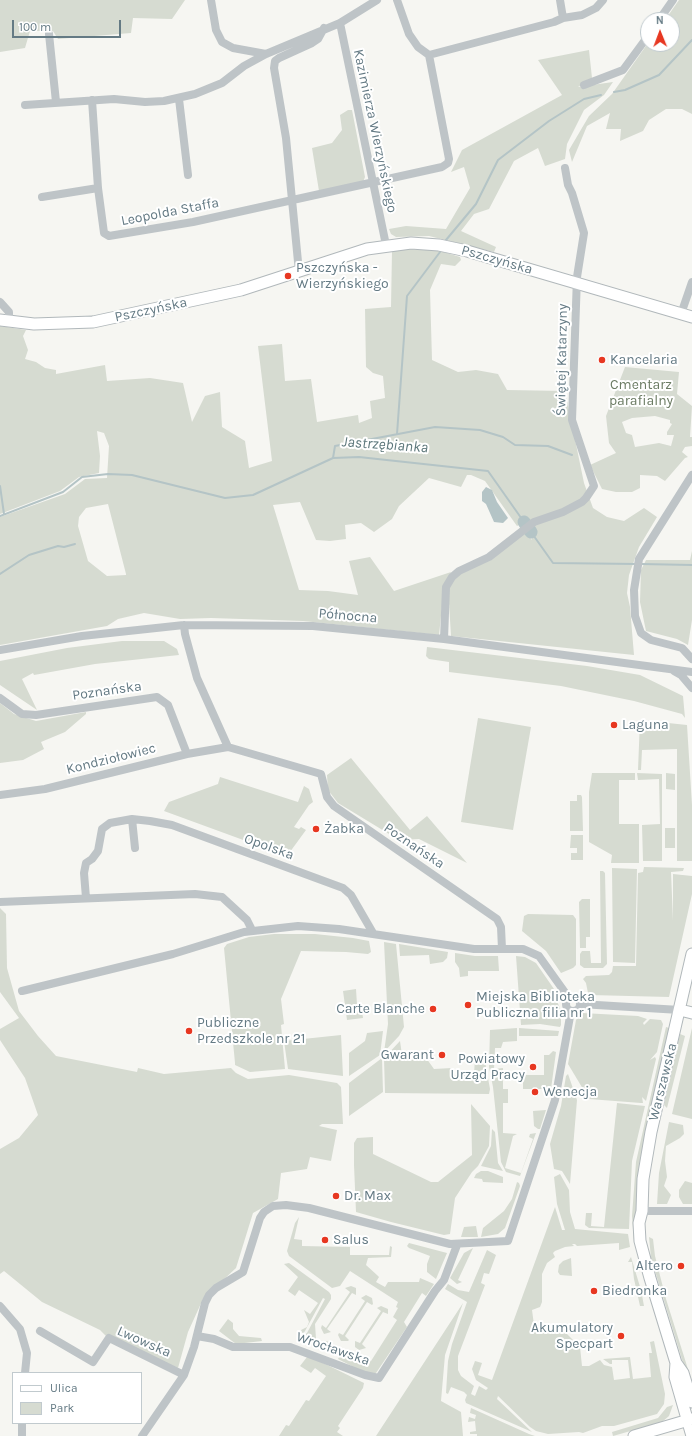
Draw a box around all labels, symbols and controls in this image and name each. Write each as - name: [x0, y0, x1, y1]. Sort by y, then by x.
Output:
- scale bar: [14, 12, 123, 38]
- north arrow: [640, 12, 680, 52]
- text: N: [656, 14, 664, 27]
- text: 100 m: [19, 20, 51, 34]
- street label: Kazimierza Wierzyńskiego: [349, 48, 401, 214]
- street label: Leopolda Staffa: [120, 194, 220, 230]
- street label: Pszczyńska: [459, 242, 535, 278]
- place label: Pszczyńska - Wierzyńskiego: [296, 260, 389, 292]
- marker: Pszczyńska - Wierzyńskiego: [283, 271, 293, 281]
- street label: Pszczyńska: [113, 294, 189, 326]
- street label: Świętej Katarzyny: [553, 304, 571, 416]
- place label: Kancelaria: [610, 352, 678, 368]
- marker: Kancelaria: [597, 355, 607, 365]
- park label: Cmentarz parafialny: [609, 377, 673, 410]
- water label: Jastrzębianka: [341, 433, 429, 457]
- street label: Północna: [318, 605, 378, 627]
- street label: Poznańska: [71, 678, 143, 704]
- place label: Laguna: [622, 717, 669, 733]
- marker: Laguna: [609, 720, 619, 730]
- street label: Kondziołowiec: [64, 740, 158, 778]
- street label: Poznańska: [380, 820, 448, 872]
- place label: Żabka: [324, 821, 364, 837]
- marker: Żabka: [311, 824, 321, 834]
- street label: Opolska: [242, 830, 296, 864]
- place label: Miejska Biblioteka Publiczna filia nr 1: [476, 989, 595, 1022]
- marker: Miejska Biblioteka Publiczna filia nr 1: [463, 1000, 473, 1010]
- place label: Carte Blanche: [336, 1001, 425, 1017]
- marker: Carte Blanche: [428, 1004, 438, 1014]
- place label: Publiczne Przedszkole nr 21: [197, 1015, 305, 1048]
- marker: Publiczne Przedszkole nr 21: [184, 1026, 194, 1036]
- street label: Warszawska: [645, 1041, 681, 1123]
- place label: Gwarant: [381, 1047, 434, 1063]
- marker: Gwarant: [437, 1050, 447, 1060]
- place label: Powiatowy Urząd Pracy: [451, 1051, 525, 1084]
- marker: Powiatowy Urząd Pracy: [528, 1062, 538, 1072]
- place label: Wenecja: [543, 1084, 597, 1100]
- marker: Wenecja: [530, 1087, 540, 1097]
- place label: Dr. Max: [344, 1188, 391, 1204]
- marker: Dr. Max: [331, 1191, 341, 1201]
- place label: Salus: [333, 1232, 369, 1248]
- marker: Salus: [320, 1235, 330, 1245]
- place label: Altero: [636, 1258, 673, 1274]
- marker: Altero: [676, 1261, 686, 1271]
- place label: Biedronka: [602, 1283, 667, 1299]
- marker: Biedronka: [589, 1286, 599, 1296]
- place label: Akumulatory Specpart: [531, 1320, 613, 1352]
- street label: Lwowska: [115, 1323, 173, 1361]
- street label: Wrocławska: [294, 1329, 372, 1369]
- marker: Akumulatory Specpart: [616, 1331, 626, 1341]
- legend: [12, 1372, 142, 1424]
- text: Ulica: [50, 1381, 78, 1395]
- text: Park: [50, 1401, 74, 1415]

